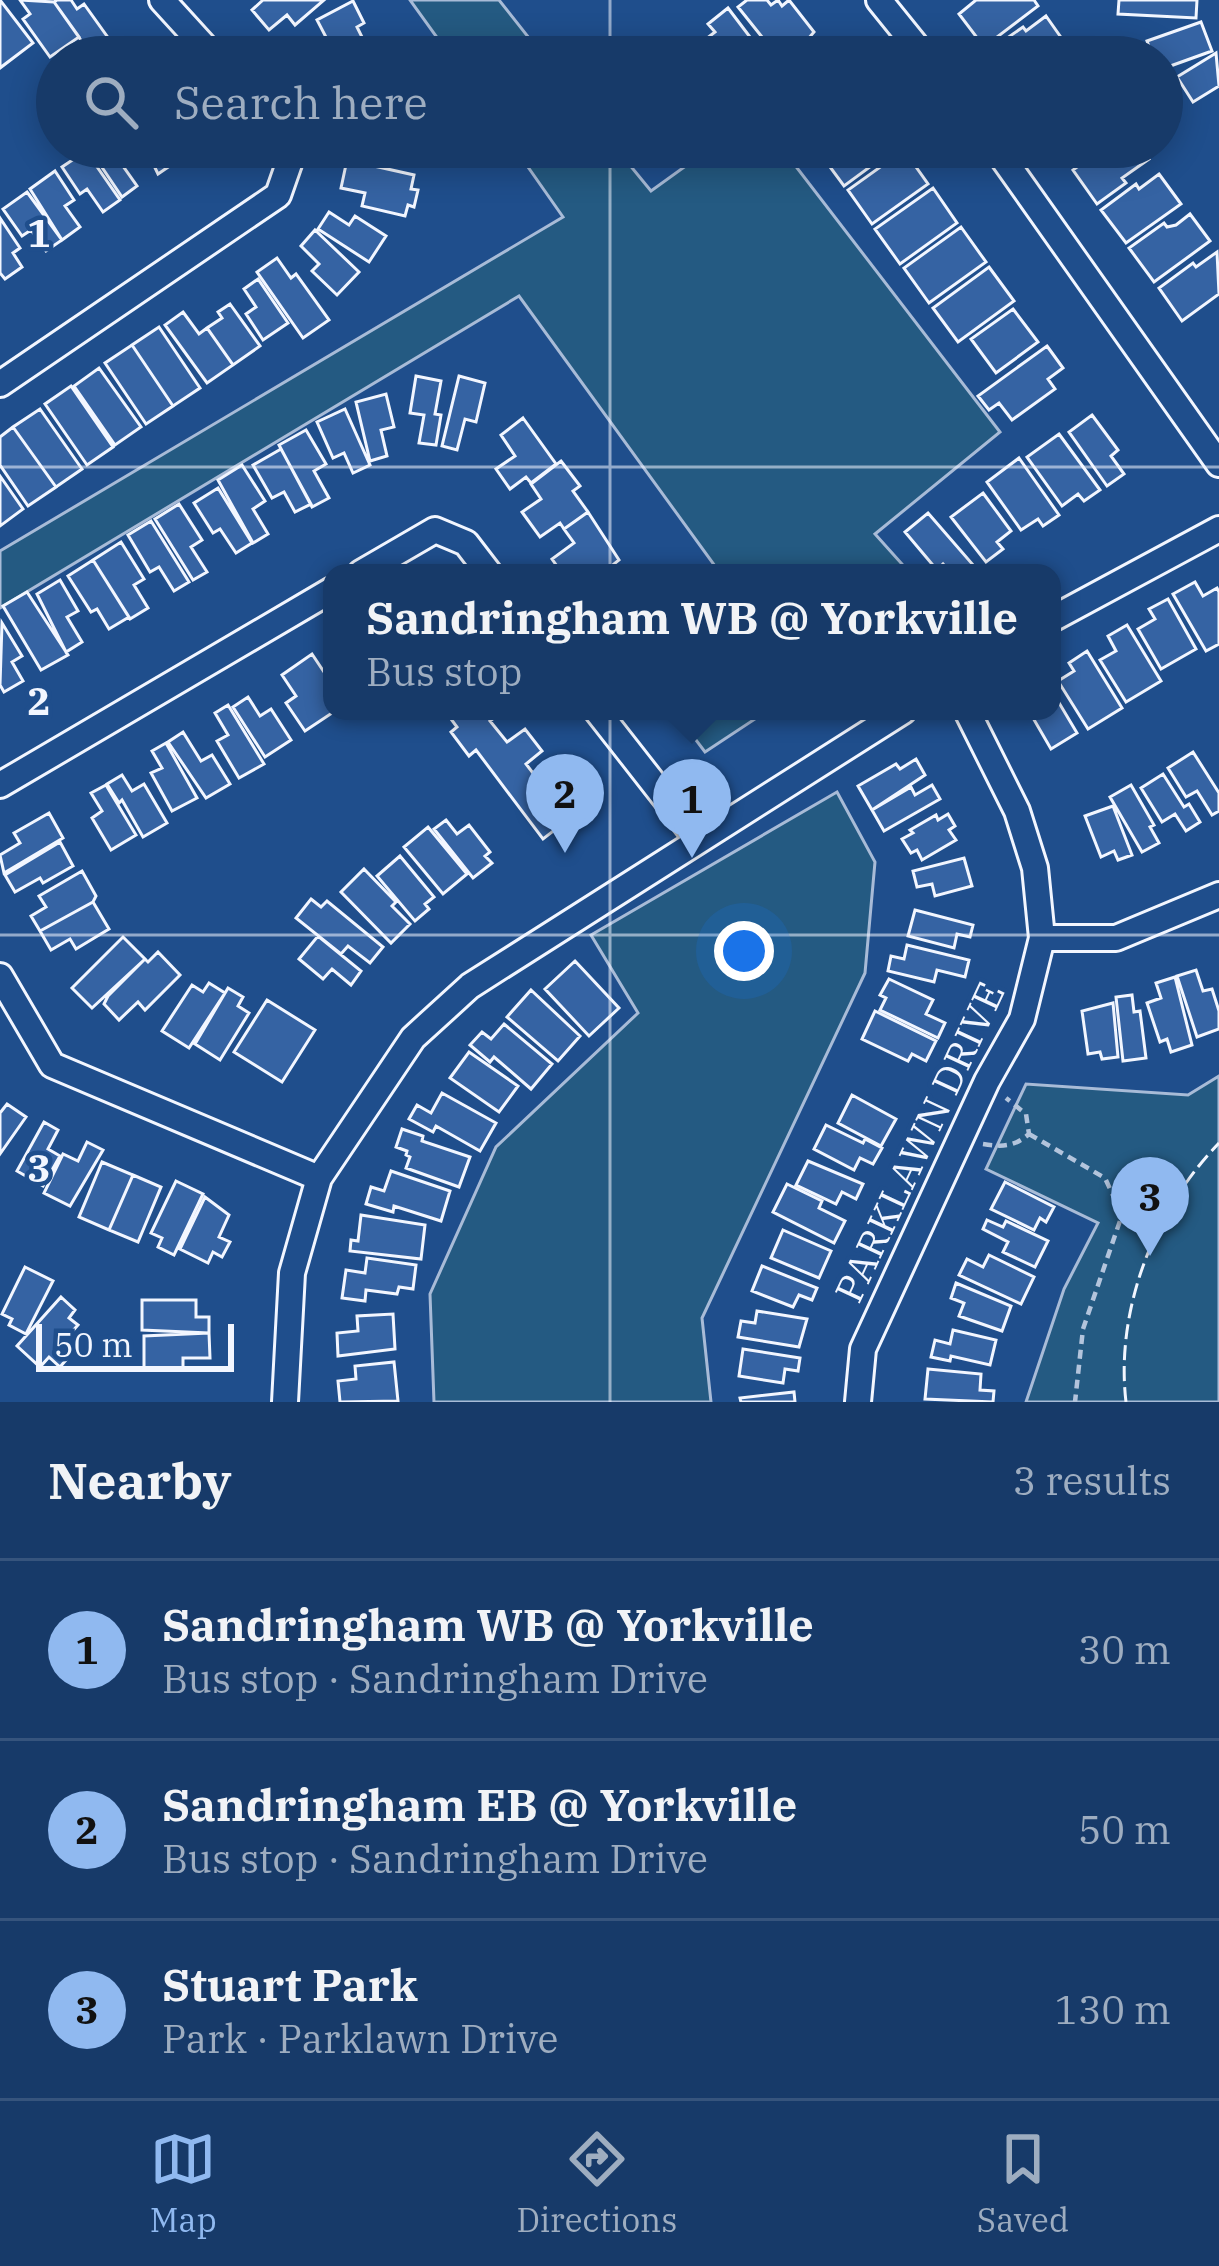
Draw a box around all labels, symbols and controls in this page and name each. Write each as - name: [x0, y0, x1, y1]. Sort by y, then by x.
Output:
- search box: [36, 36, 1183, 168]
- icon: search: [78, 69, 144, 135]
- text: Search here: [174, 73, 428, 131]
- text: 1: [27, 207, 51, 258]
- popup: [323, 564, 1061, 720]
- text: Sandringham WB @ Yorkville: [366, 588, 1018, 646]
- text: Bus stop: [366, 646, 522, 697]
- text: 2: [27, 675, 51, 726]
- pin: 2: [526, 754, 604, 853]
- pin: 1: [653, 759, 731, 858]
- your location: [714, 921, 774, 981]
- street label: PARKLAWN DRIVE: [822, 974, 1016, 1310]
- text: 3: [27, 1142, 51, 1193]
- pin: 3: [1111, 1157, 1189, 1256]
- scale bar: [36, 1318, 234, 1371]
- text: 50 m: [54, 1323, 133, 1366]
- text: Nearby: [48, 1447, 232, 1513]
- text: 3 results: [1013, 1455, 1171, 1506]
- text: Sandringham WB @ Yorkville: [162, 1595, 814, 1653]
- text: 1: [75, 1624, 99, 1675]
- text: 30 m: [1078, 1624, 1171, 1675]
- text: Bus stop · Sandringham Drive: [162, 1653, 708, 1704]
- text: Sandringham EB @ Yorkville: [162, 1775, 797, 1833]
- text: 2: [75, 1804, 99, 1855]
- text: 50 m: [1078, 1804, 1171, 1855]
- text: Bus stop · Sandringham Drive: [162, 1833, 708, 1884]
- text: Stuart Park: [162, 1955, 418, 2013]
- text: 3: [75, 1984, 99, 2035]
- text: 130 m: [1055, 1984, 1171, 2035]
- text: Park · Parklawn Drive: [162, 2013, 558, 2064]
- tab: Map: [150, 2126, 217, 2241]
- tab: Directions: [516, 2126, 677, 2241]
- tab: Saved: [977, 2126, 1069, 2241]

